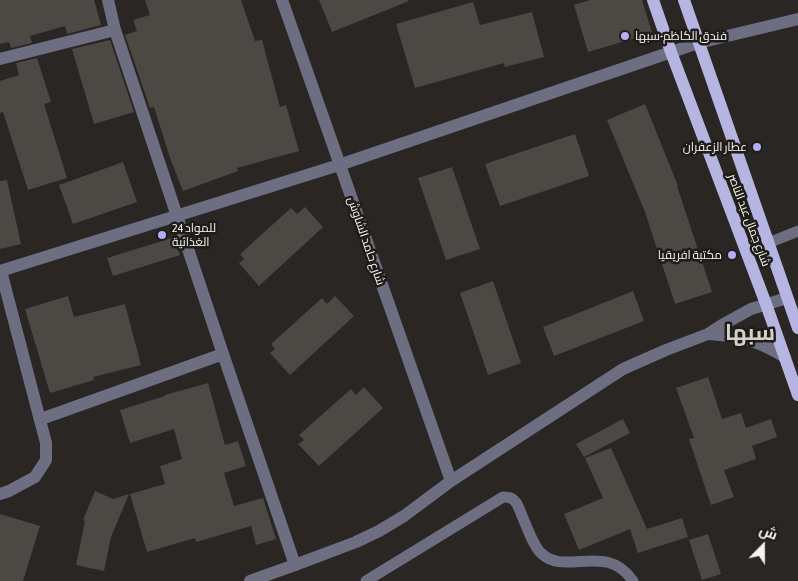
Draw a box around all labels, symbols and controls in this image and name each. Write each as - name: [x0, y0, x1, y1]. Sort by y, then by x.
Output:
- place label: فندق الكاظم-سبها: [635, 29, 727, 43]
- marker: فندق الكاظم-سبها: [619, 30, 631, 42]
- place label: عطار الزعفران: [683, 140, 747, 154]
- marker: عطار الزعفران: [751, 141, 763, 153]
- street label: شارع جمال عبد الناصر: [725, 172, 773, 268]
- street label: شارع حامد الشاوش: [344, 195, 388, 287]
- place label: 24 للمواد الغذائية: [172, 221, 216, 249]
- marker: 24 للمواد الغذائية: [156, 229, 168, 241]
- place label: مكتبة افريقيا: [658, 248, 722, 262]
- marker: مكتبة افريقيا: [726, 249, 738, 261]
- district label: سبها: [725, 320, 775, 346]
- north arrow: [738, 521, 788, 571]
- text: ش: [757, 521, 780, 543]

